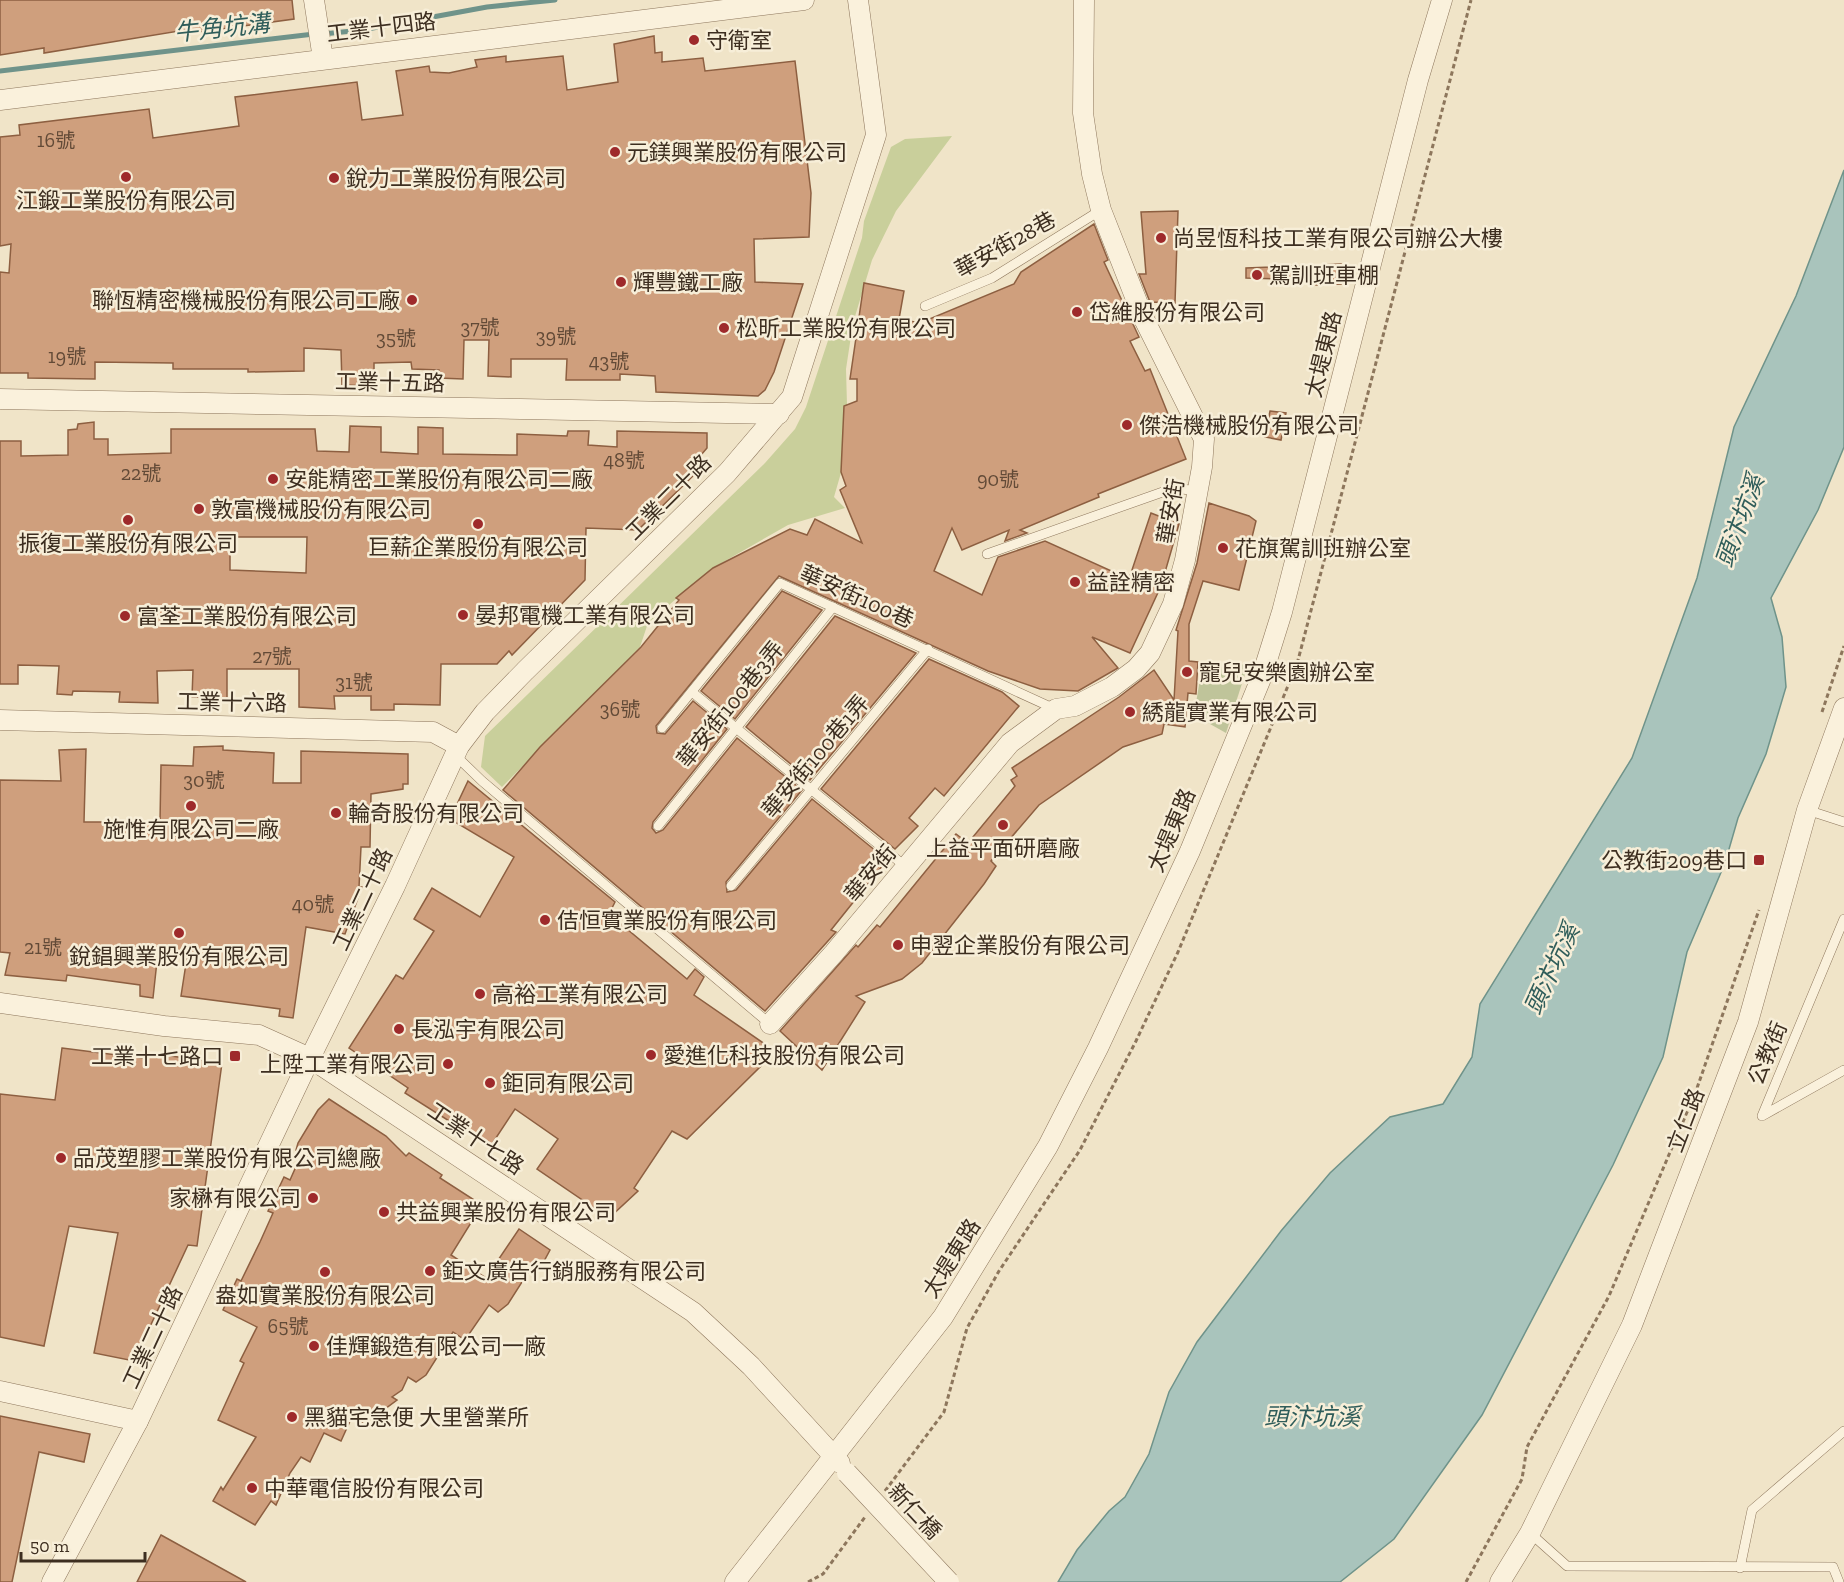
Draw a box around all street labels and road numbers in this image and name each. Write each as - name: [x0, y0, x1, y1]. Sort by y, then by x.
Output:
- street label: 工業十四路: [325, 7, 437, 48]
- street label: 華安街28巷: [950, 206, 1060, 283]
- street label: 太堤東路: [1300, 308, 1347, 400]
- street label: 工業十五路: [335, 368, 445, 397]
- street label: 工業二十路: [620, 449, 717, 546]
- street label: 華安街: [1151, 476, 1190, 546]
- street label: 華安街100巷: [796, 559, 918, 634]
- street label: 華安街100巷3弄: [671, 636, 790, 773]
- street label: 工業十六路: [177, 688, 287, 717]
- street label: 華安街100巷1弄: [756, 689, 875, 823]
- street label: 太堤東路: [1142, 784, 1201, 876]
- street label: 華安街: [839, 839, 902, 907]
- street label: 工業二十路: [327, 844, 398, 955]
- street label: 公教街: [1742, 1018, 1793, 1089]
- street label: 立仁路: [1661, 1085, 1710, 1156]
- street label: 工業十七路: [423, 1096, 529, 1180]
- street label: 太堤東路: [917, 1214, 986, 1303]
- street label: 工業二十路: [117, 1282, 188, 1393]
- street label: 新仁橋: [882, 1478, 947, 1545]

